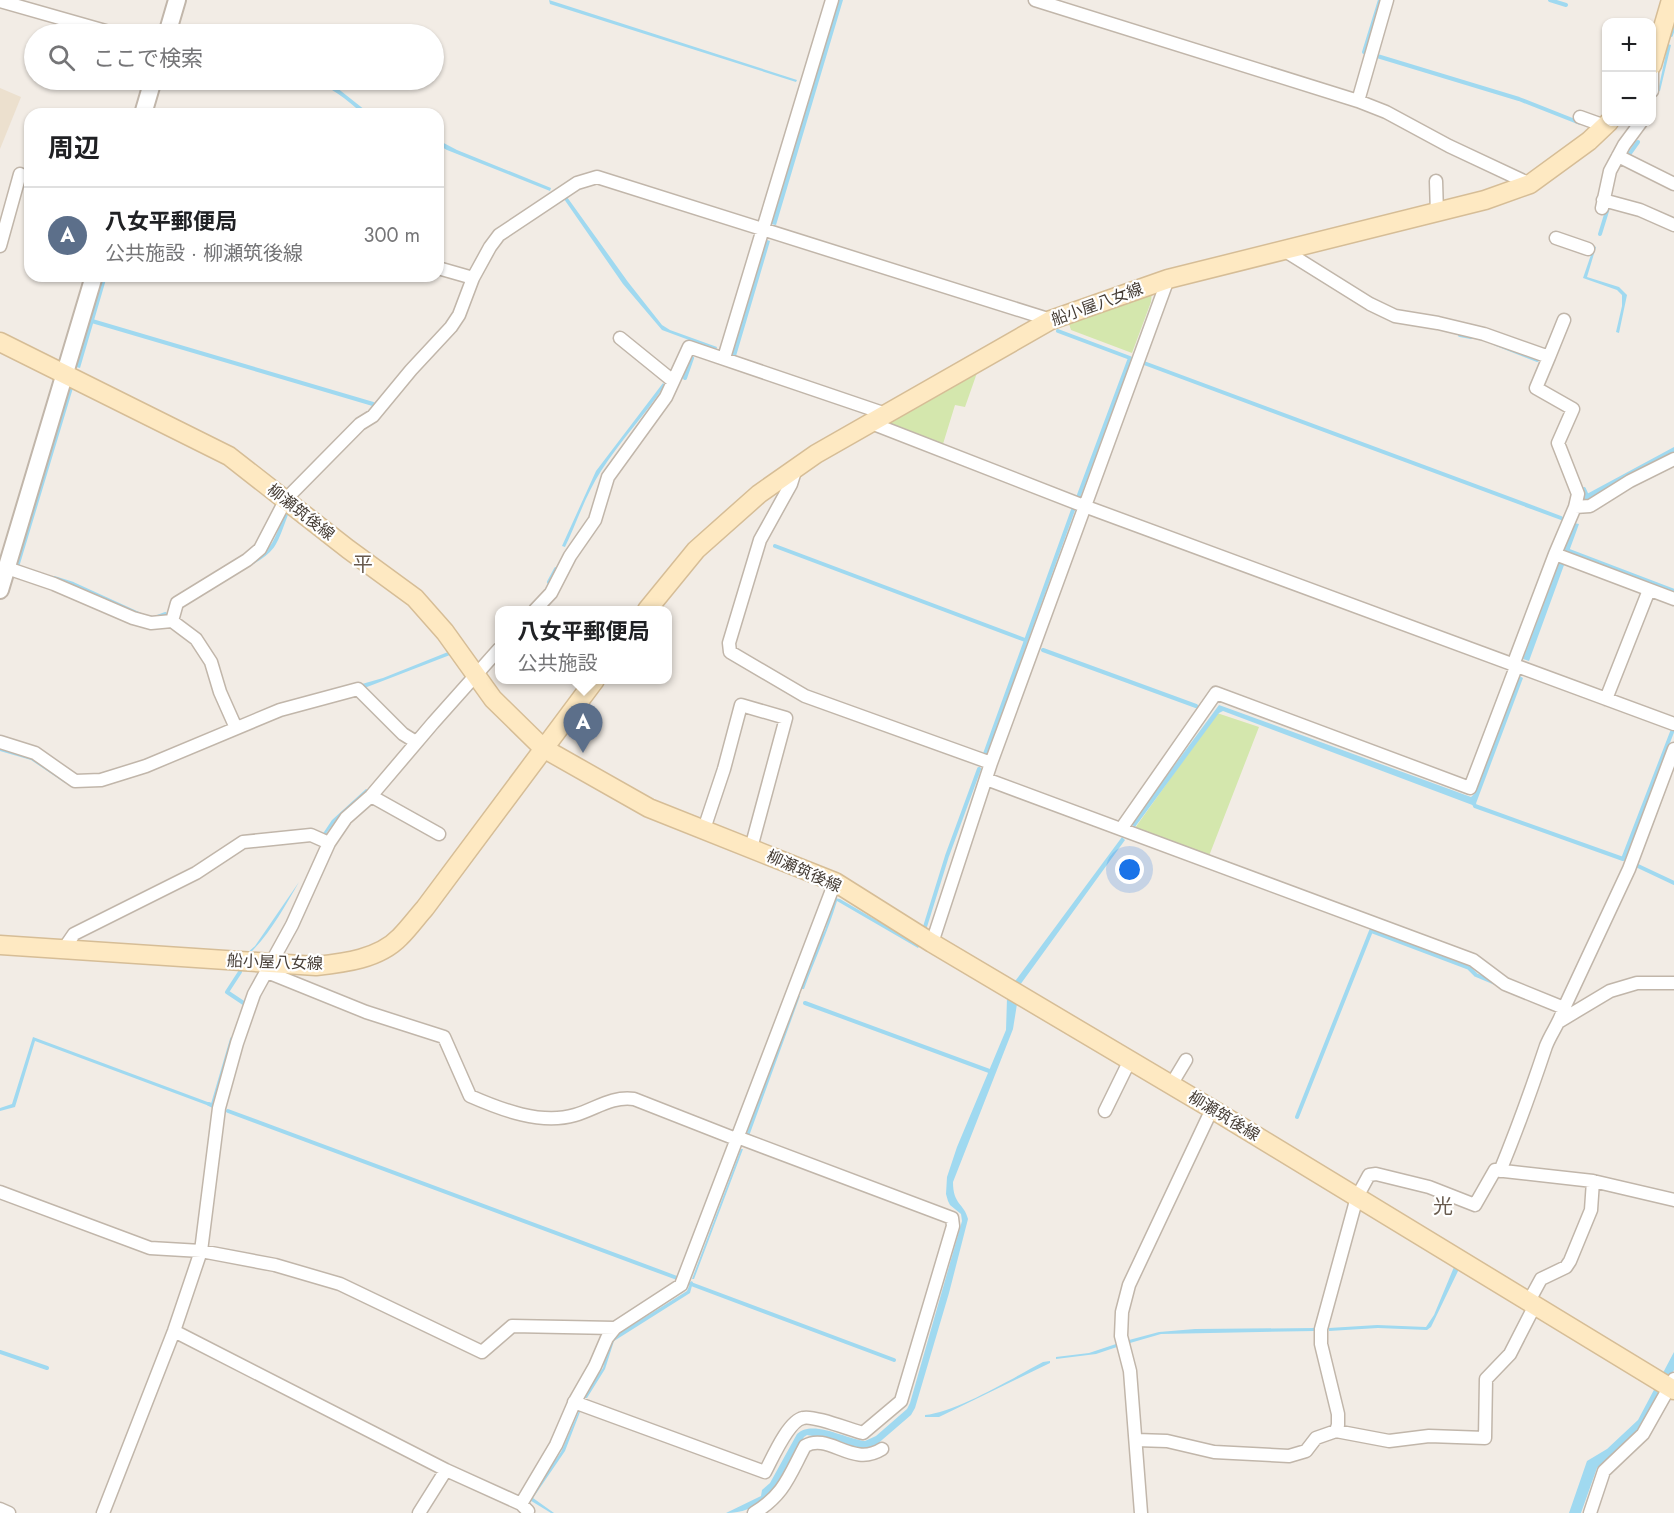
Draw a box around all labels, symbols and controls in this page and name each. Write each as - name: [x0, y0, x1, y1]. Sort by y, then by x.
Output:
- map controls: [1602, 18, 1656, 126]
- button: +: [1602, 18, 1656, 72]
- search box: [24, 24, 444, 90]
- icon: search: [45, 41, 78, 74]
- text: ここで検索: [93, 42, 203, 74]
- button: −: [1602, 72, 1656, 126]
- text: 周辺: [48, 129, 100, 167]
- text: 八女平郵便局: [105, 205, 237, 237]
- text: A: [60, 221, 75, 250]
- text: 300 m: [363, 221, 420, 250]
- text: 公共施設 · 柳瀬筑後線: [105, 239, 303, 268]
- street label: 船小屋八女線: [1048, 277, 1146, 331]
- street label: 柳瀬筑後線: [262, 478, 340, 546]
- district label: 平: [353, 550, 373, 579]
- popup: [495, 606, 672, 684]
- text: 八女平郵便局: [517, 615, 650, 647]
- text: 公共施設: [517, 649, 597, 678]
- pin: A: [564, 704, 602, 753]
- street label: 柳瀬筑後線: [763, 844, 845, 898]
- your location: [1115, 855, 1144, 884]
- street label: 船小屋八女線: [227, 949, 323, 975]
- street label: 柳瀬筑後線: [1184, 1086, 1264, 1146]
- district label: 光: [1433, 1192, 1453, 1221]

